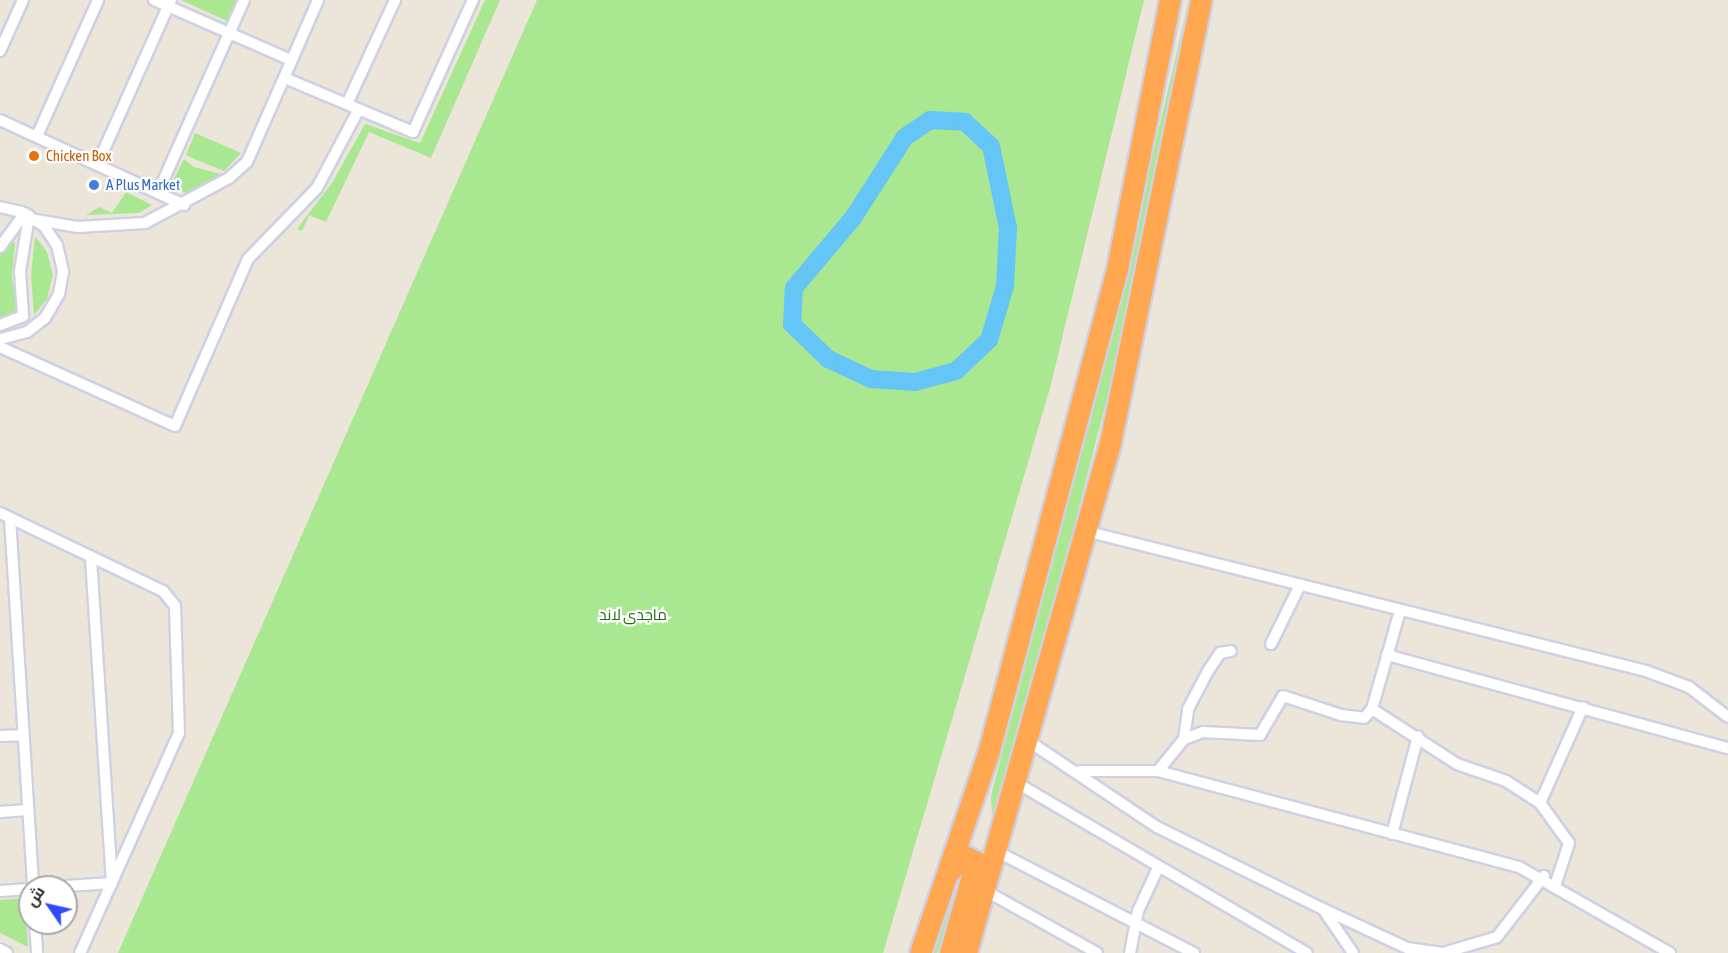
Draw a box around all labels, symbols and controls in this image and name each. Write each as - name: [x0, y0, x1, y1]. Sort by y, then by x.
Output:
- place label: Chicken Box: [46, 147, 112, 165]
- marker: Chicken Box: [27, 149, 41, 163]
- place label: A Plus Market: [106, 176, 180, 194]
- marker: A Plus Market: [87, 178, 101, 192]
- park label: ماجدی لاند: [599, 606, 667, 624]
- north arrow: [18, 875, 78, 935]
- text: ش: [22, 883, 48, 910]

